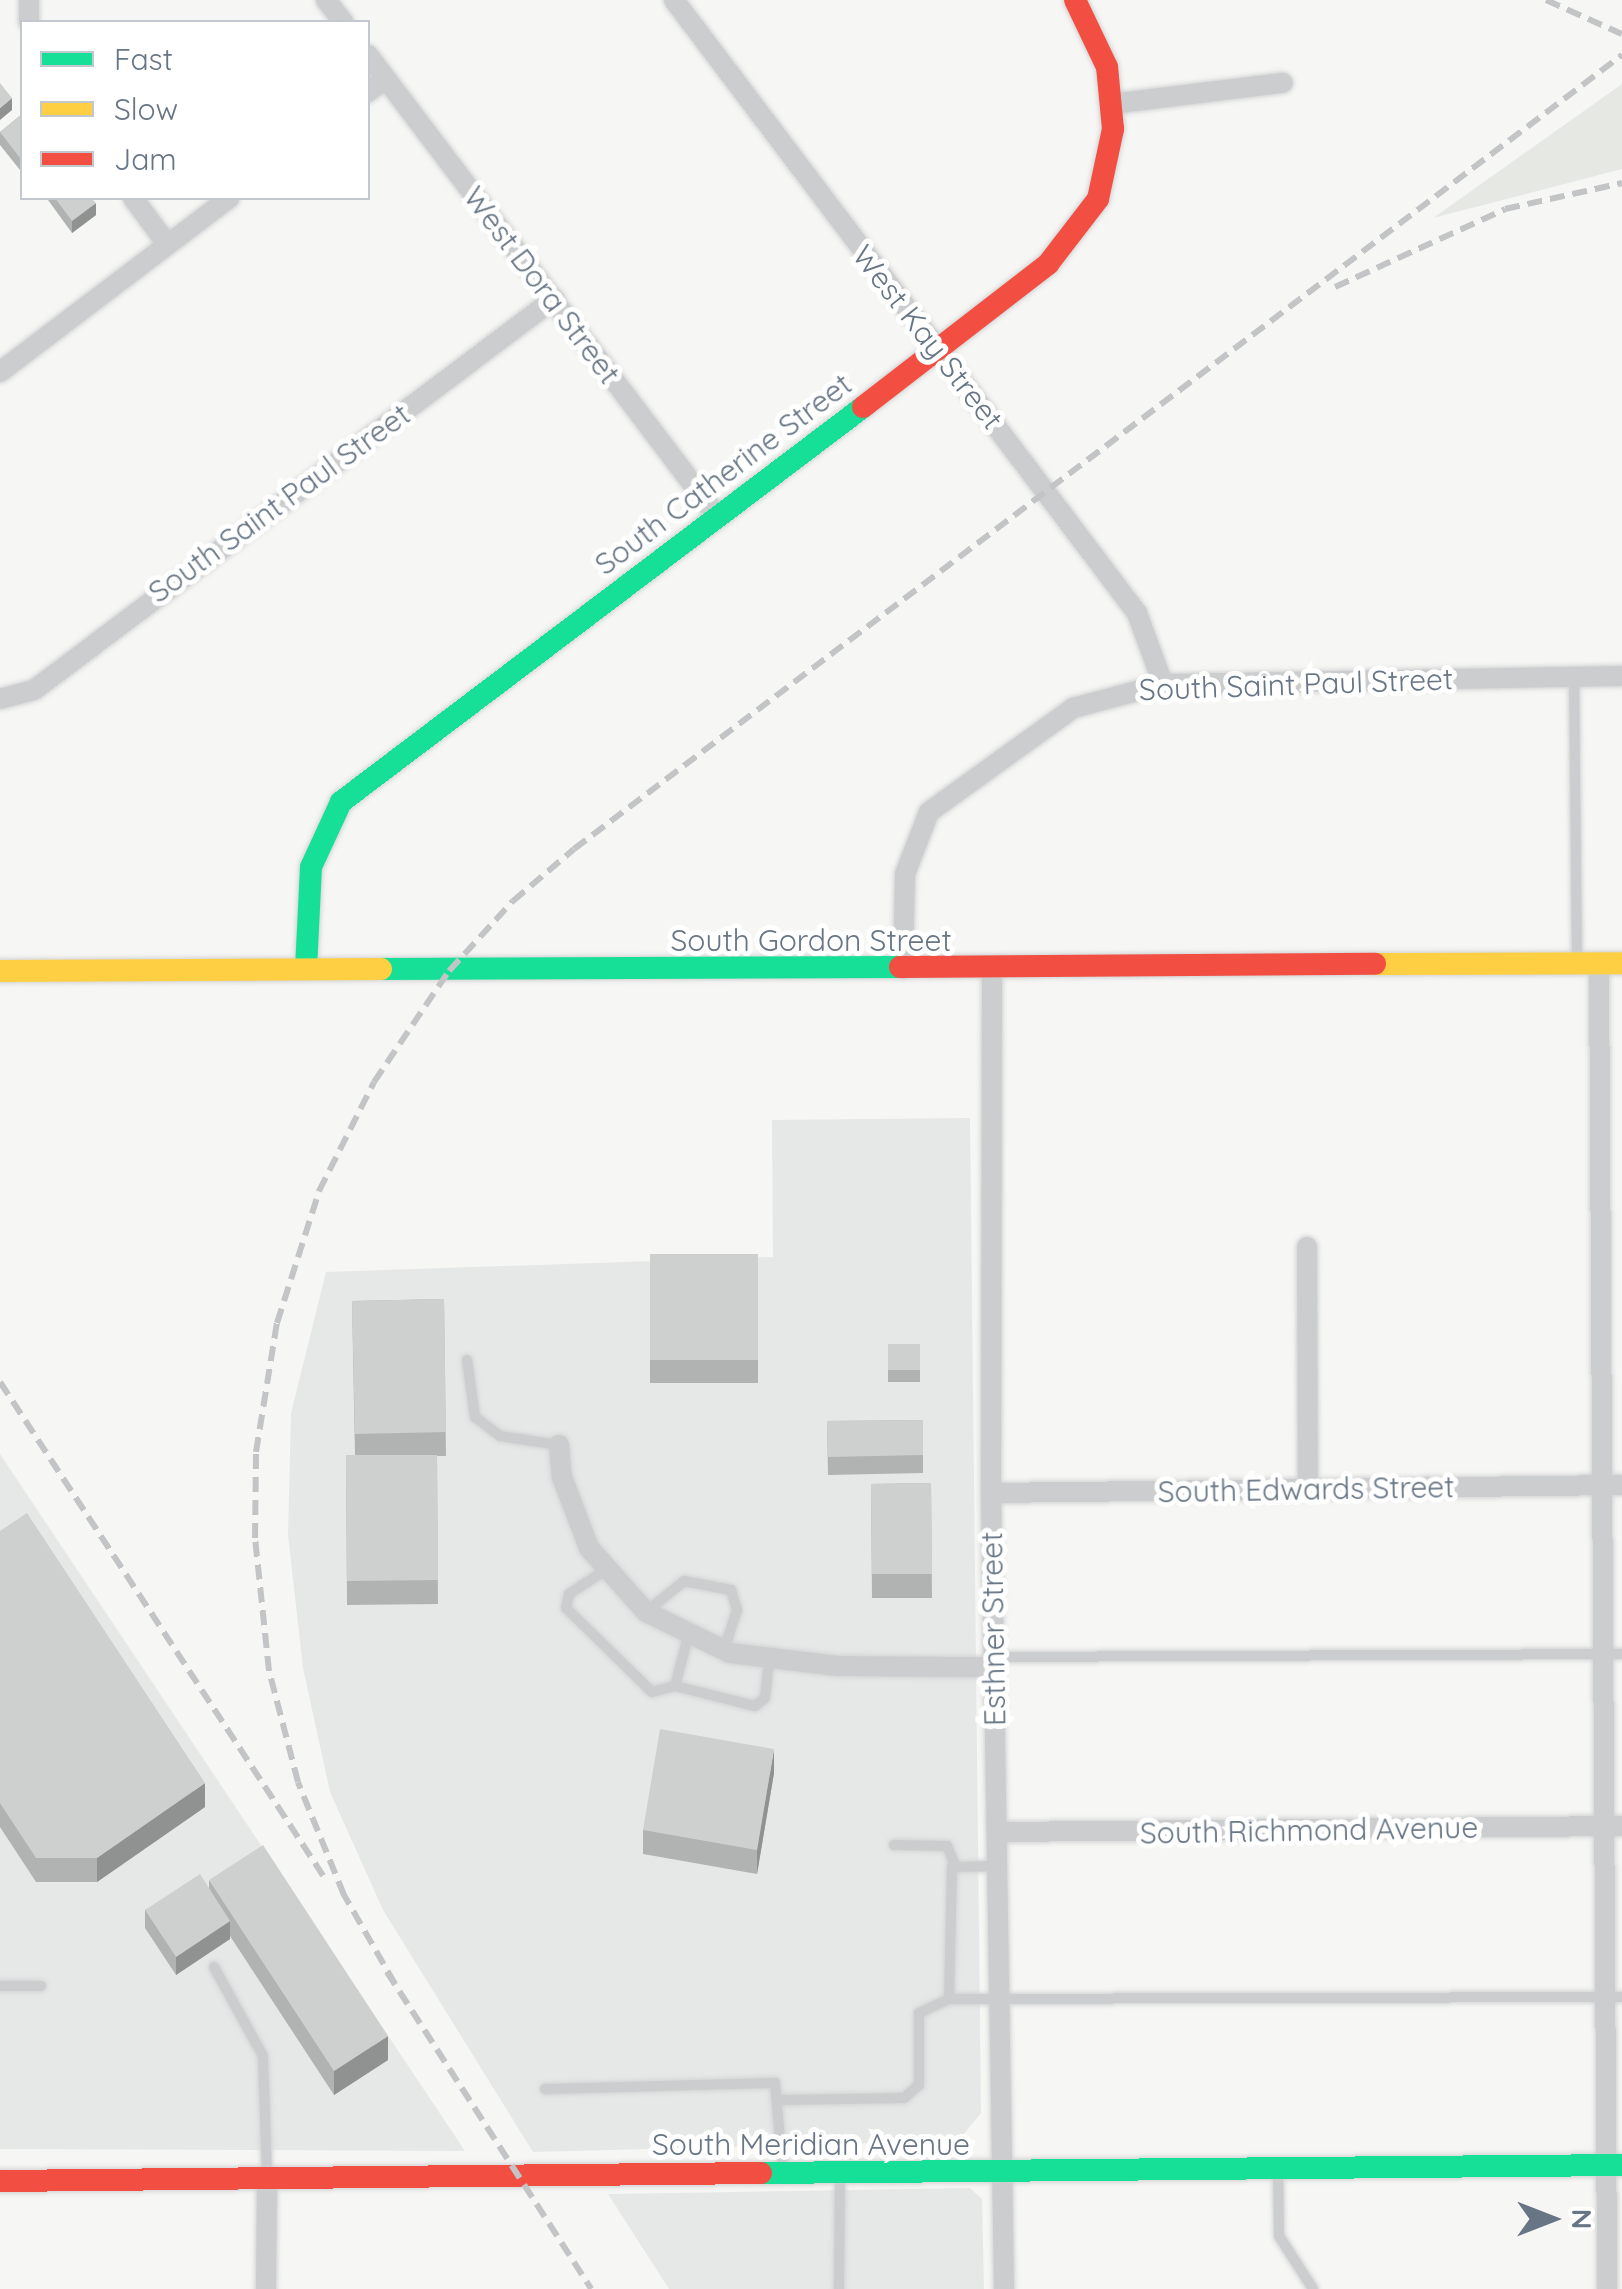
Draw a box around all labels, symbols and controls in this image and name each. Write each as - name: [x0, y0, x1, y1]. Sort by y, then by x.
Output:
- legend: [20, 20, 370, 200]
- text: Fast: [114, 40, 173, 78]
- text: Slow: [114, 90, 178, 128]
- text: Jam: [114, 140, 177, 178]
- street label: West Dora Street: [456, 179, 628, 391]
- street label: West Kay Street: [845, 238, 1011, 436]
- street label: South Catherine Street: [588, 366, 858, 582]
- street label: South Saint Paul Street: [141, 396, 417, 610]
- street label: South Saint Paul Street: [1138, 661, 1454, 707]
- street label: South Gordon Street: [670, 922, 952, 958]
- street label: South Edwards Street: [1157, 1468, 1455, 1510]
- street label: Esthner Street: [973, 1532, 1013, 1726]
- street label: South Richmond Avenue: [1140, 1809, 1478, 1851]
- street label: South Meridian Avenue: [652, 2126, 970, 2162]
- north arrow: [1502, 2169, 1602, 2269]
- text: N: [1565, 2209, 1600, 2229]

